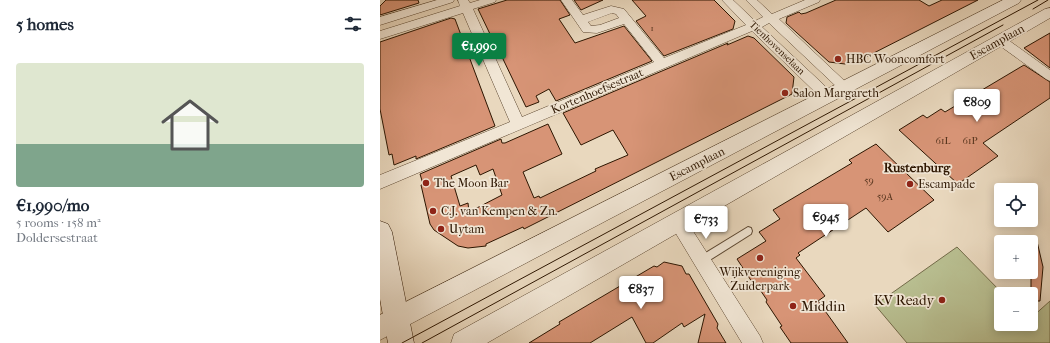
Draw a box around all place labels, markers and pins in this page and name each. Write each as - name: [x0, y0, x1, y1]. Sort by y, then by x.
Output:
- pin: €1,990: [446, 33, 512, 67]
- place label: HBC Wooncomfort: [846, 52, 945, 66]
- marker: HBC Wooncomfort: [833, 54, 843, 64]
- place label: Salon Margareth: [793, 86, 879, 100]
- marker: Salon Margareth: [780, 88, 790, 98]
- pin: €809: [953, 89, 1001, 123]
- place label: The Moon Bar: [434, 176, 509, 190]
- place label: Escampade: [918, 177, 975, 191]
- marker: The Moon Bar: [421, 178, 431, 188]
- marker: Escampade: [905, 179, 915, 189]
- place label: C.J. van Kempen & Zn.: [441, 204, 557, 218]
- pin: €945: [802, 204, 850, 238]
- marker: C.J. van Kempen & Zn.: [428, 206, 438, 216]
- pin: €733: [682, 206, 730, 240]
- place label: Uytam: [449, 222, 484, 236]
- marker: Uytam: [436, 224, 446, 234]
- marker: Wijkvereniging Zuiderpark: [755, 253, 765, 263]
- place label: Wijkvereniging Zuiderpark: [719, 265, 801, 293]
- pin: €837: [617, 276, 665, 310]
- place label: KV Ready: [874, 292, 935, 309]
- marker: KV Ready: [937, 295, 947, 305]
- place label: Middin: [801, 298, 845, 315]
- marker: Middin: [788, 301, 798, 311]

